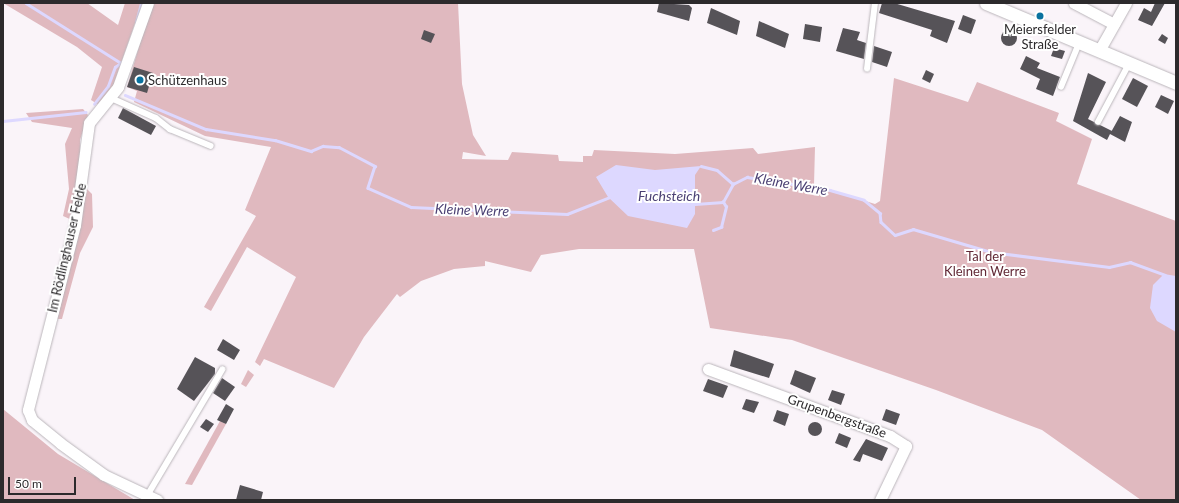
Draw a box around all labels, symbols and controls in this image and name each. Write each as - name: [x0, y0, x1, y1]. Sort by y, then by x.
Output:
- marker: Meiersfelder Straße: [1035, 11, 1045, 21]
- place label: Meiersfelder Straße: [1004, 22, 1076, 53]
- place label: Schützenhaus: [148, 72, 227, 88]
- marker: Schützenhaus: [135, 75, 145, 85]
- water label: Kleine Werre: [753, 169, 829, 199]
- street label: Im Rödlinghauser Felde: [44, 182, 90, 314]
- water label: Fuchsteich: [638, 188, 700, 204]
- water label: Kleine Werre: [434, 200, 510, 220]
- park label: Tal der Kleinen Werre: [944, 249, 1026, 280]
- street label: Grupenbergstraße: [785, 391, 889, 441]
- scale bar: [10, 469, 78, 495]
- text: 50 m: [15, 476, 42, 491]

